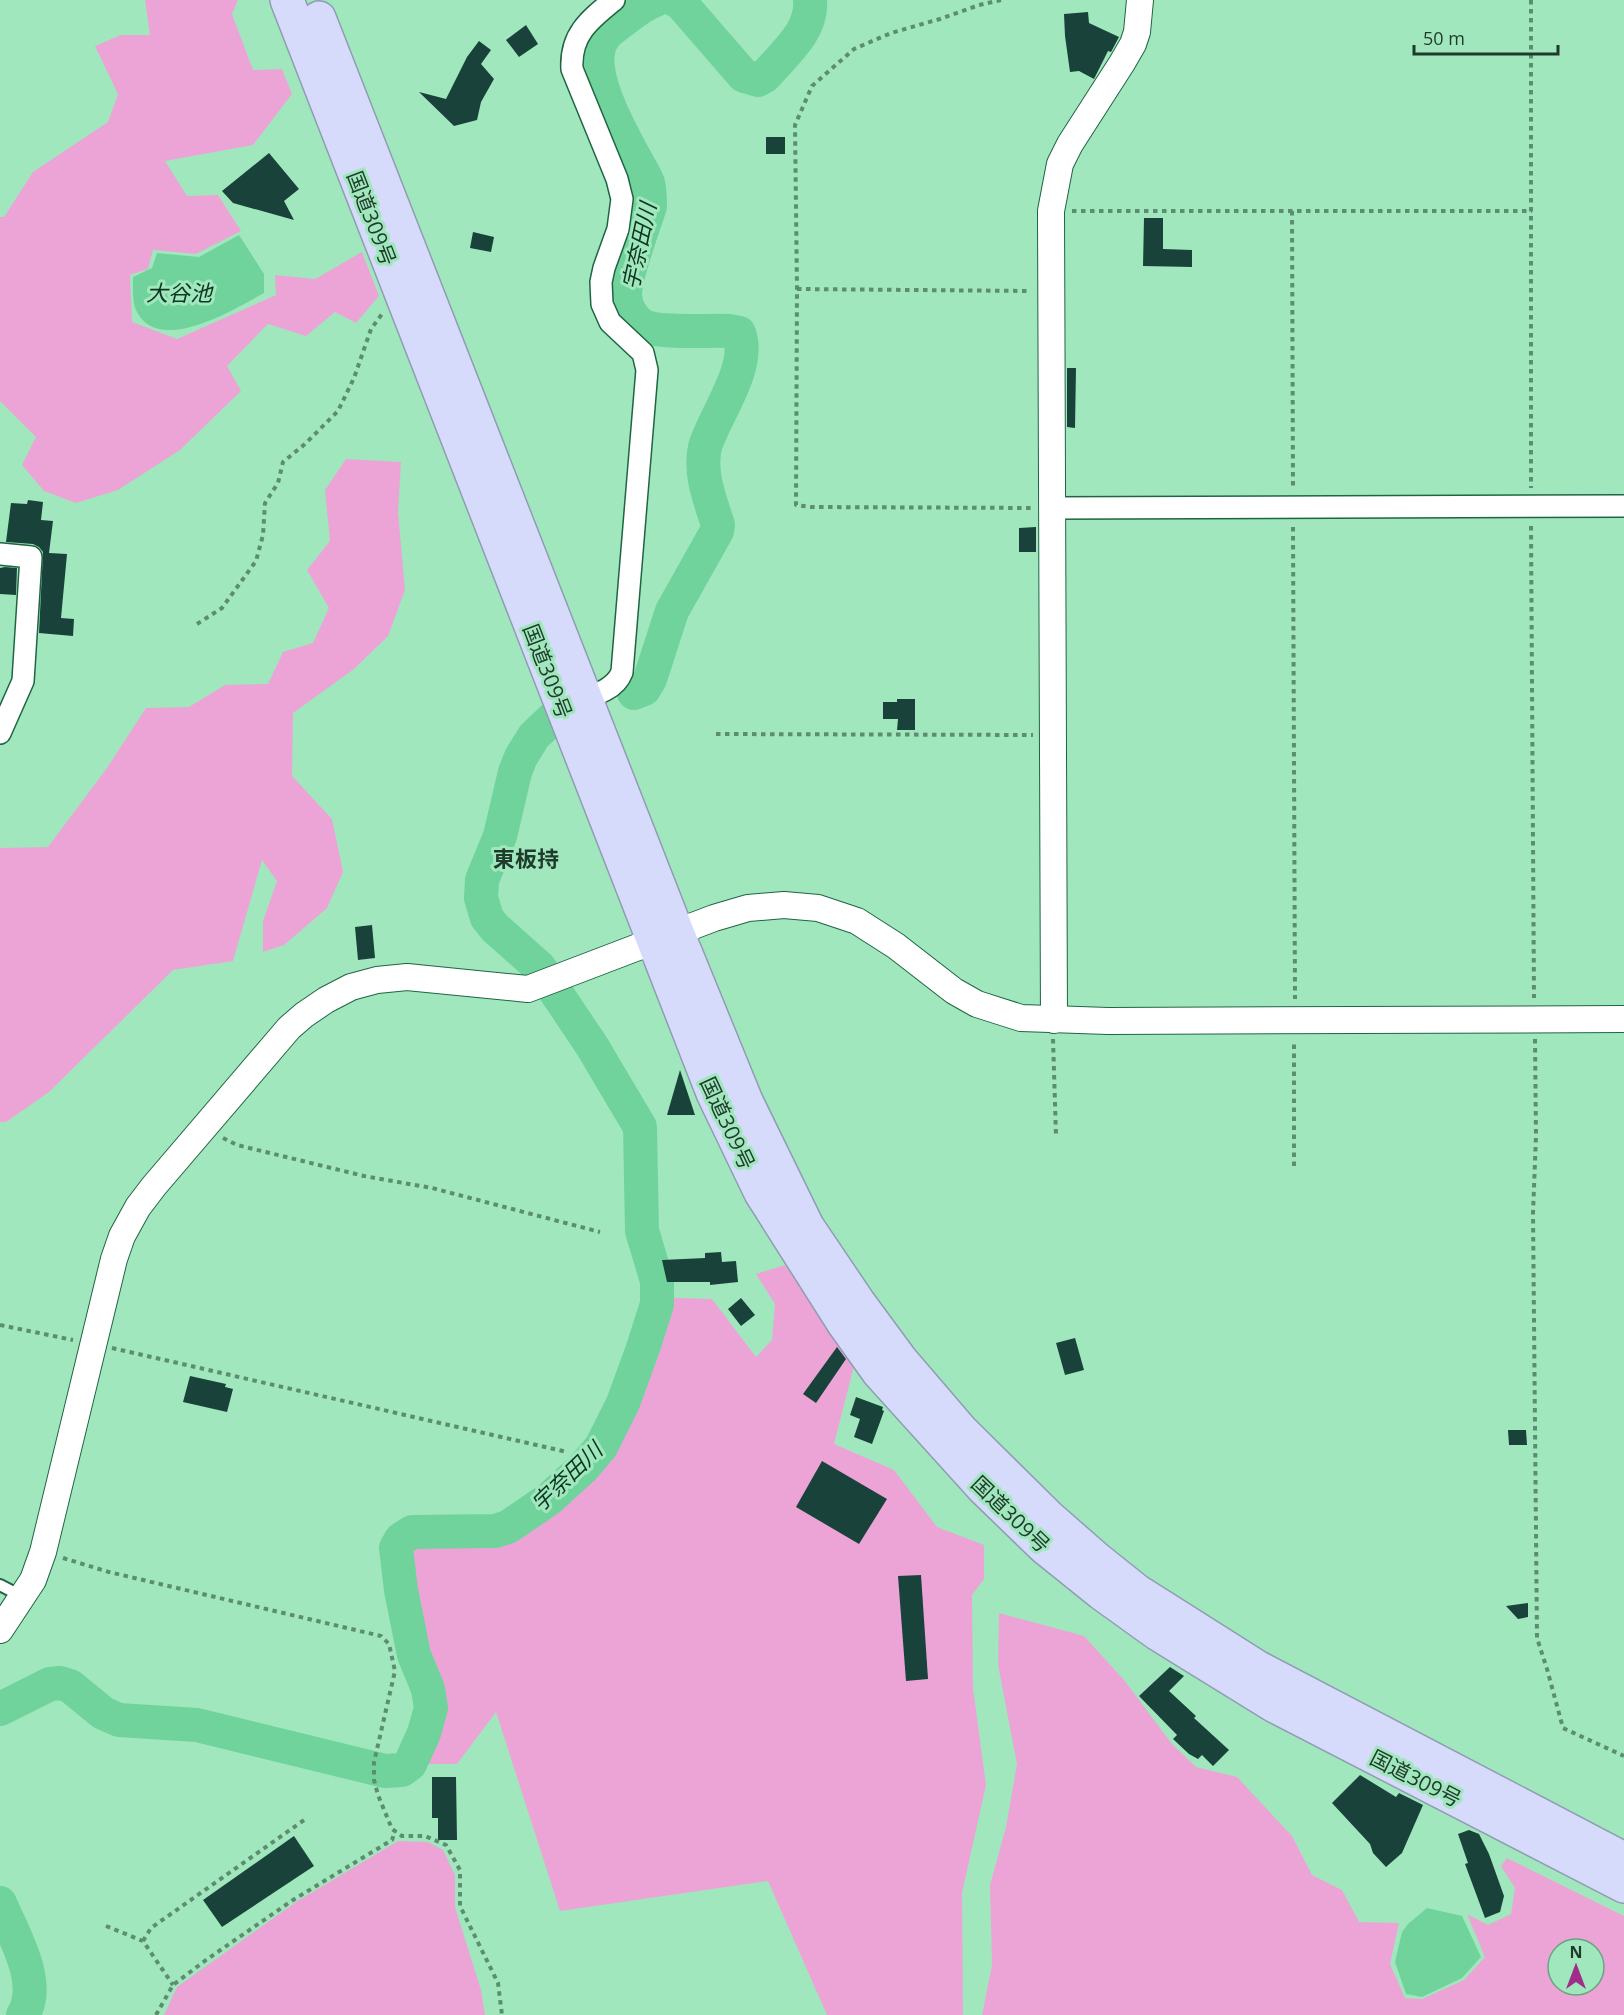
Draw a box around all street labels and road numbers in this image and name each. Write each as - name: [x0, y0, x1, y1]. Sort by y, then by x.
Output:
- street label: 国道309号: [341, 167, 403, 269]
- street label: 国道309号: [517, 620, 579, 722]
- street label: 国道309号: [694, 1072, 762, 1174]
- street label: 国道309号: [966, 1470, 1056, 1558]
- street label: 国道309号: [1366, 1743, 1466, 1813]

